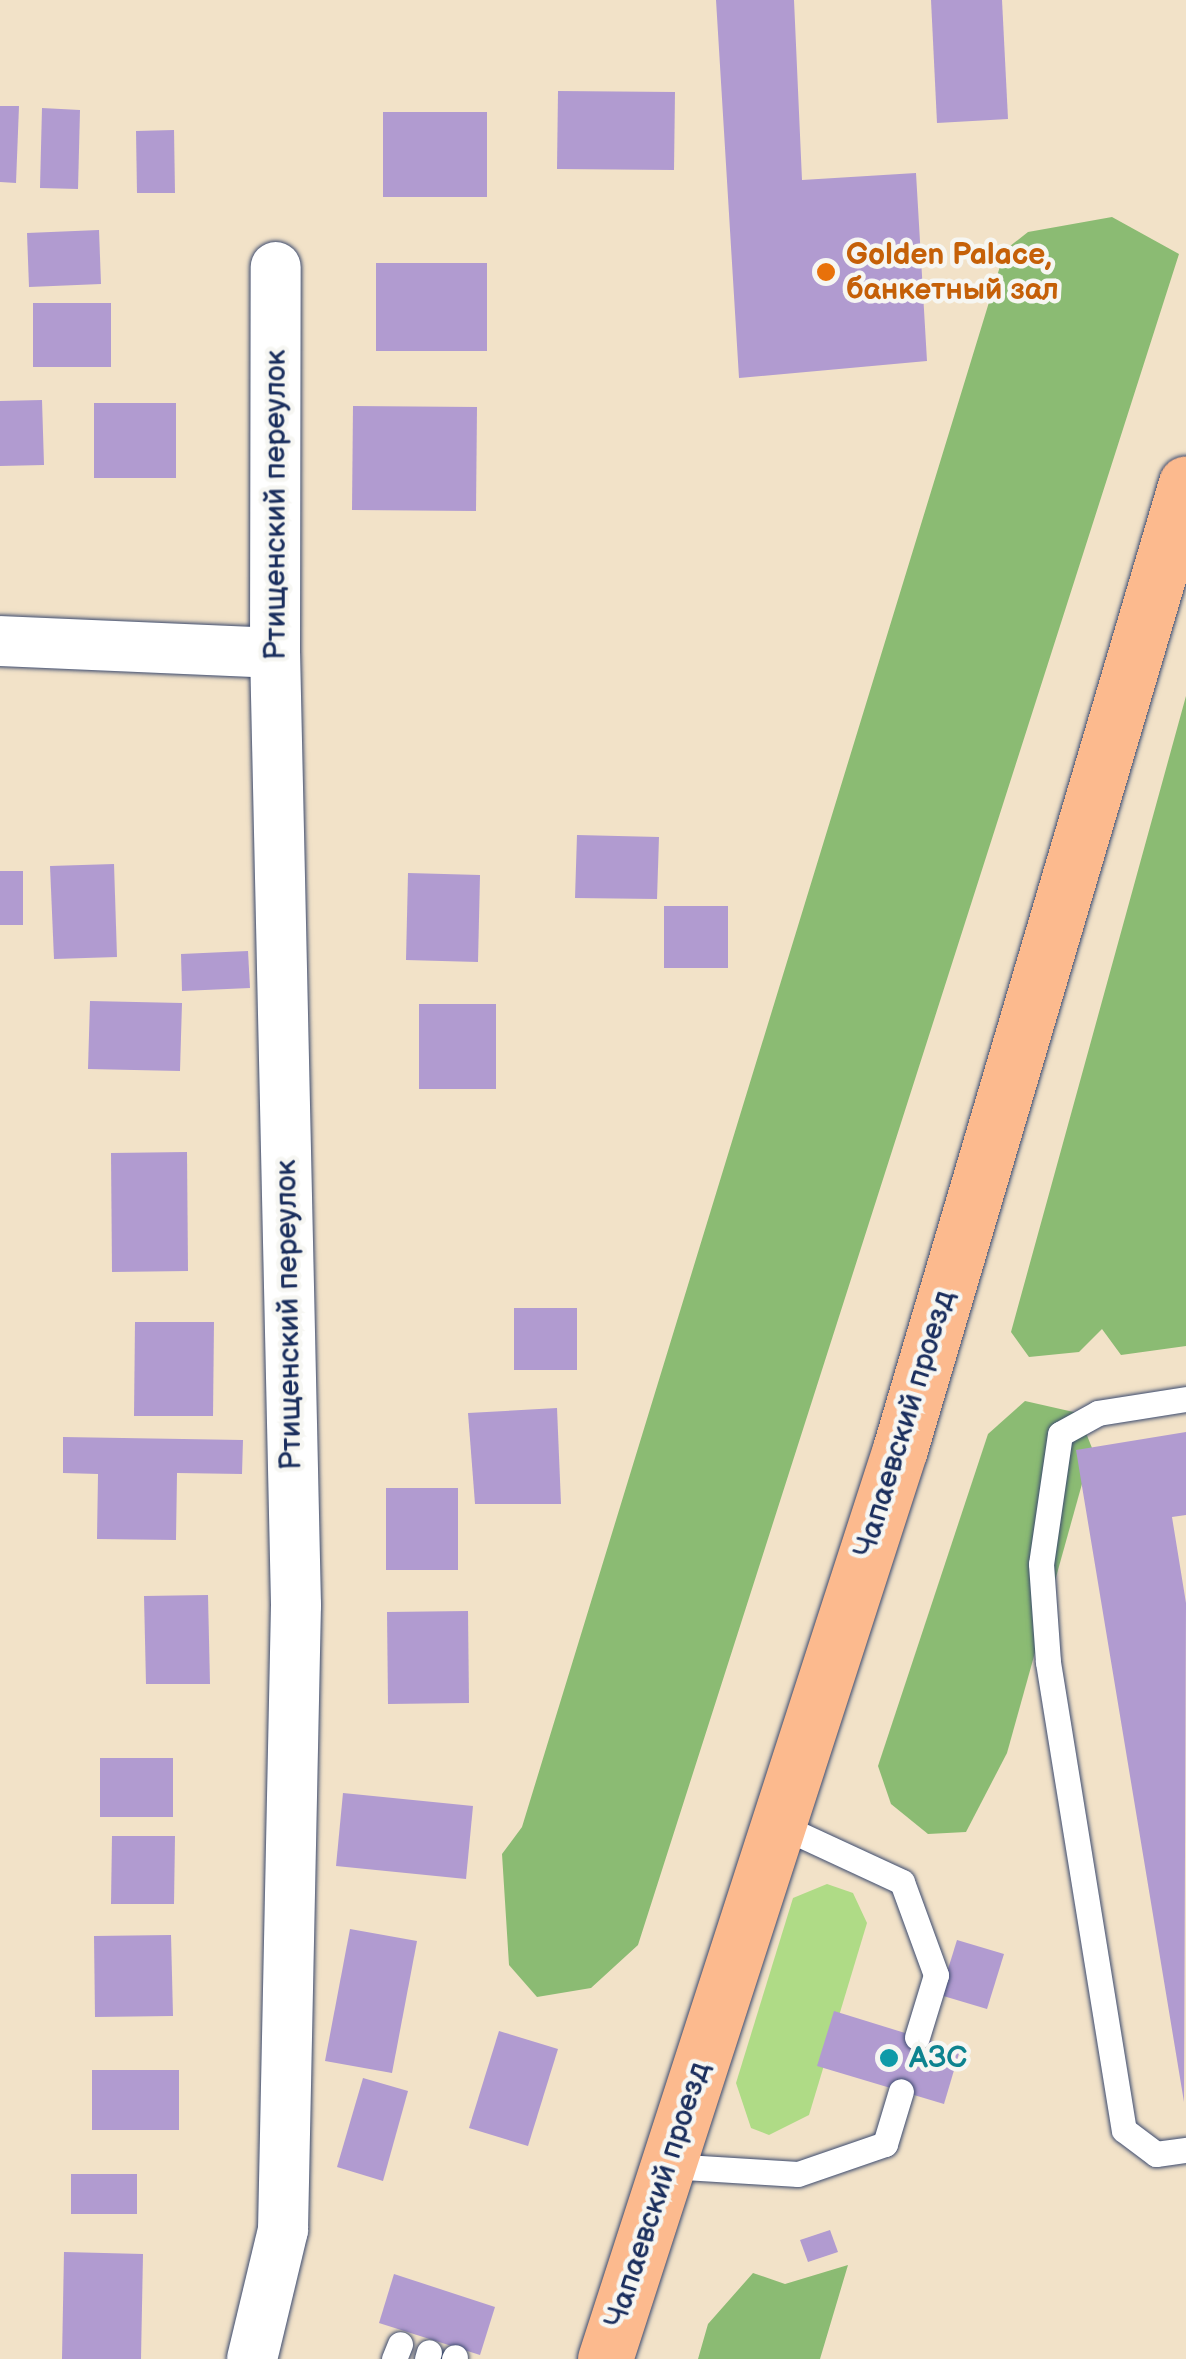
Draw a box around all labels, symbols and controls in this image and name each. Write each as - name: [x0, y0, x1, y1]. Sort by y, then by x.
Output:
- place label: Golden Palace, банкетный зал: [846, 237, 1059, 308]
- marker: Golden Palace, банкетный зал: [815, 261, 837, 283]
- street label: Ртищенский переулок: [258, 350, 294, 660]
- street label: Ртищенский переулок: [268, 1159, 310, 1471]
- street label: Чапаевский проезд: [847, 1286, 963, 1562]
- place label: АЗС: [909, 2040, 967, 2076]
- marker: АЗС: [878, 2047, 900, 2069]
- street label: Чапаевский проезд: [598, 2058, 718, 2332]

